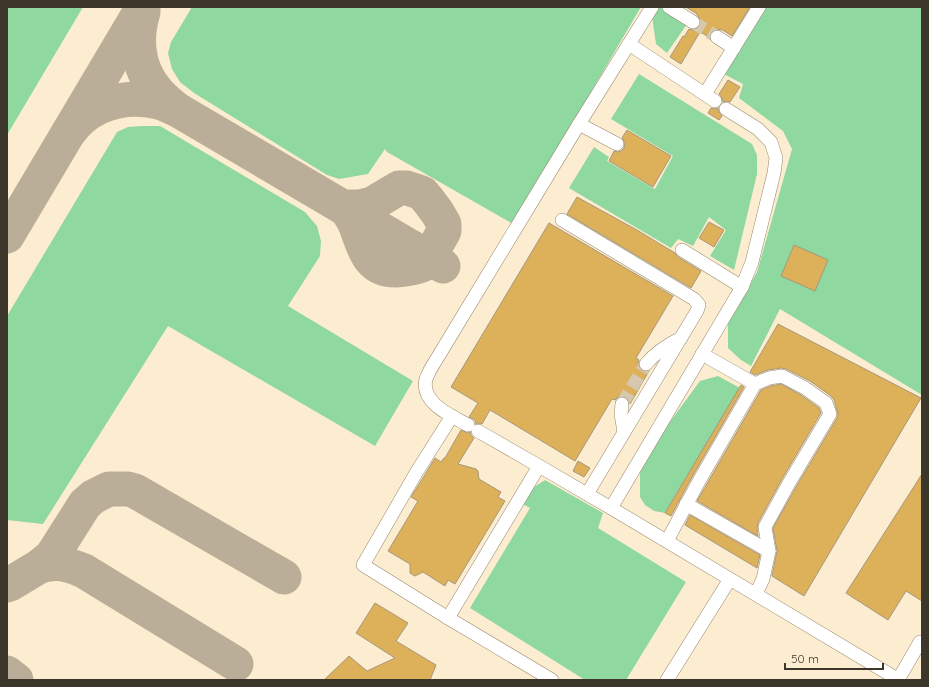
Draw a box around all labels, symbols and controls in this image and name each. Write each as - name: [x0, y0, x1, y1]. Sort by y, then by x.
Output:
- scale bar: [785, 645, 883, 671]
- text: 50 m: [791, 651, 819, 666]

